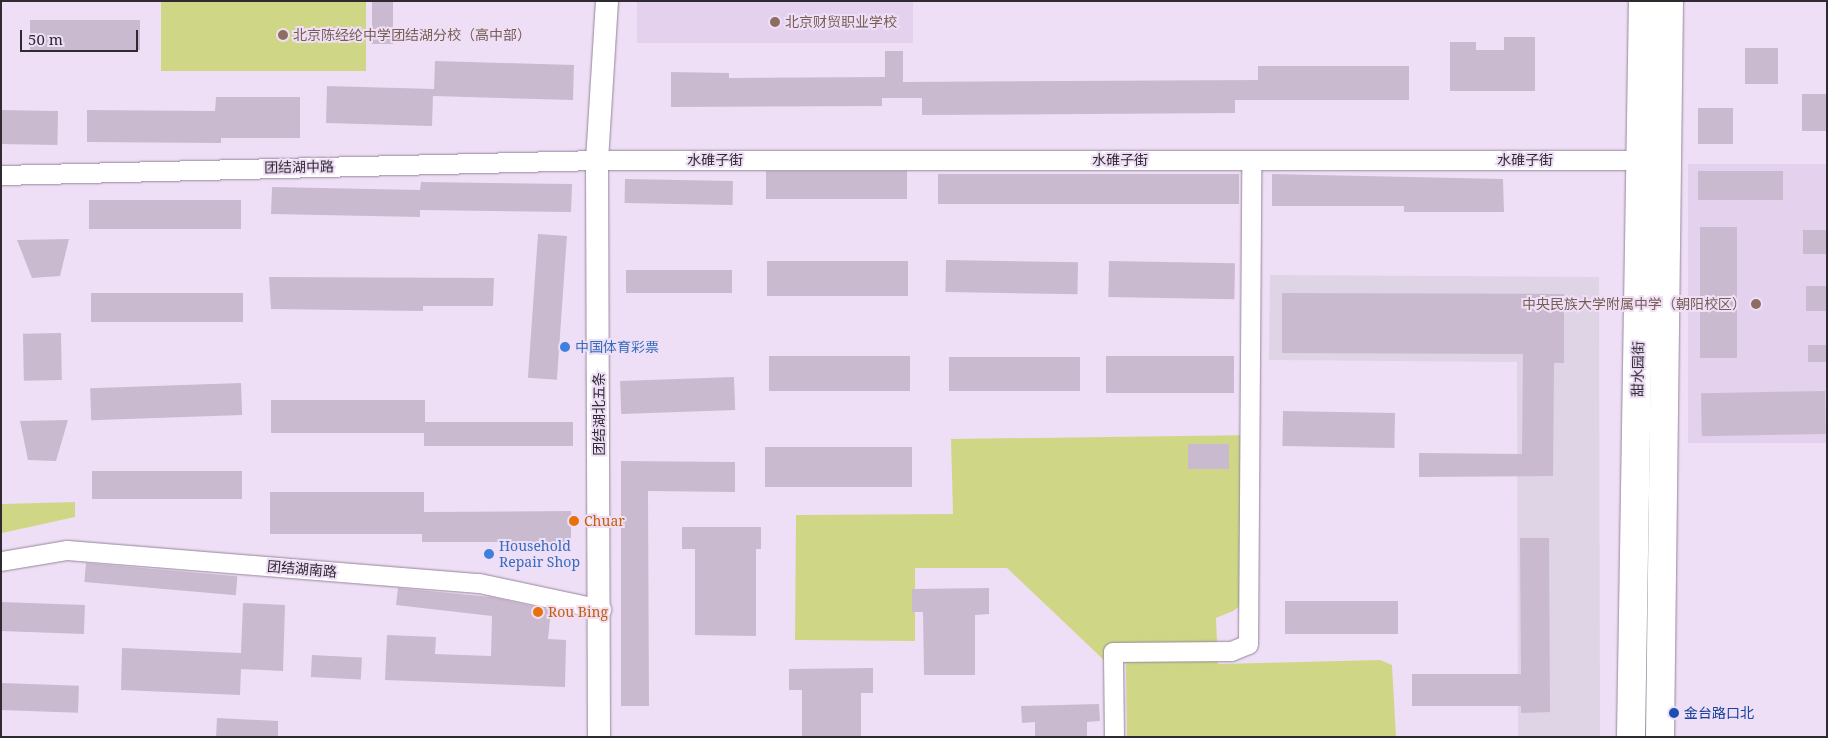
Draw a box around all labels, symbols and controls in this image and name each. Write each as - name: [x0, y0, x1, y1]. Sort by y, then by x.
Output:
- place label: 北京财贸职业学校: [785, 14, 897, 30]
- marker: 北京财贸职业学校: [769, 16, 781, 28]
- scale bar: [22, 20, 140, 52]
- place label: 北京陈经纶中学团结湖分校（高中部）: [293, 27, 531, 43]
- text: 50 m: [28, 29, 63, 49]
- marker: 北京陈经纶中学团结湖分校（高中部）: [277, 29, 289, 41]
- street label: 水碓子街: [687, 152, 743, 168]
- street label: 水碓子街: [1092, 152, 1148, 168]
- street label: 水碓子街: [1497, 152, 1553, 168]
- street label: 团结湖中路: [264, 158, 334, 176]
- place label: 中央民族大学附属中学（朝阳校区）: [1522, 296, 1746, 312]
- marker: 中央民族大学附属中学（朝阳校区）: [1750, 298, 1762, 310]
- place label: 中国体育彩票: [575, 339, 659, 355]
- marker: 中国体育彩票: [559, 341, 571, 353]
- street label: 甜水园街: [1629, 341, 1647, 397]
- street label: 团结湖北五条: [591, 372, 607, 456]
- place label: Chuar: [584, 513, 625, 529]
- marker: Chuar: [568, 515, 580, 527]
- place label: Household Repair Shop: [499, 538, 580, 570]
- marker: Household Repair Shop: [483, 548, 495, 560]
- street label: 团结湖南路: [266, 558, 338, 580]
- place label: Rou Bing: [548, 604, 608, 620]
- marker: Rou Bing: [532, 606, 544, 618]
- place label: 金台路口北: [1684, 705, 1754, 721]
- marker: 金台路口北: [1668, 707, 1680, 719]

